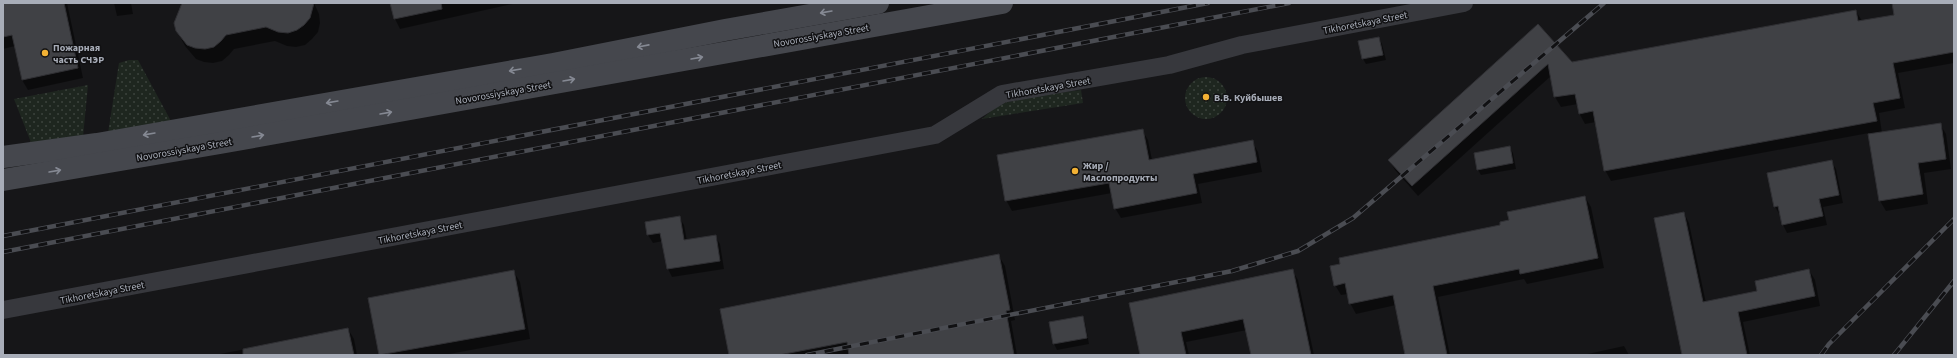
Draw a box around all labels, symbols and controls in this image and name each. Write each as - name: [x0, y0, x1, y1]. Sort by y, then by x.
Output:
- one-way arrow: [819, 8, 832, 16]
- street label: Tikhoretskaya Street: [1322, 8, 1409, 38]
- street label: Novorossiyskaya Street: [772, 21, 871, 51]
- place label: Пожарная часть СЧЭР: [53, 41, 104, 67]
- one-way arrow: [637, 42, 650, 50]
- marker: Пожарная часть СЧЭР: [40, 48, 50, 58]
- one-way arrow: [690, 54, 703, 62]
- one-way arrow: [509, 66, 522, 74]
- street label: Tikhoretskaya Street: [1005, 74, 1092, 102]
- one-way arrow: [562, 76, 575, 84]
- street label: Novorossiyskaya Street: [454, 78, 553, 108]
- place label: В.В. Куйбышев: [1214, 91, 1283, 105]
- marker: В.В. Куйбышев: [1201, 92, 1211, 102]
- one-way arrow: [326, 98, 339, 106]
- one-way arrow: [379, 109, 392, 117]
- one-way arrow: [143, 131, 156, 139]
- one-way arrow: [251, 132, 264, 140]
- street label: Novorossiyskaya Street: [135, 135, 234, 165]
- street label: Tikhoretskaya Street: [696, 158, 783, 188]
- place label: Жир / Маслопродукты: [1083, 159, 1157, 185]
- marker: Жир / Маслопродукты: [1070, 166, 1080, 176]
- one-way arrow: [48, 167, 61, 175]
- street label: Tikhoretskaya Street: [377, 218, 464, 248]
- street label: Tikhoretskaya Street: [59, 278, 146, 308]

